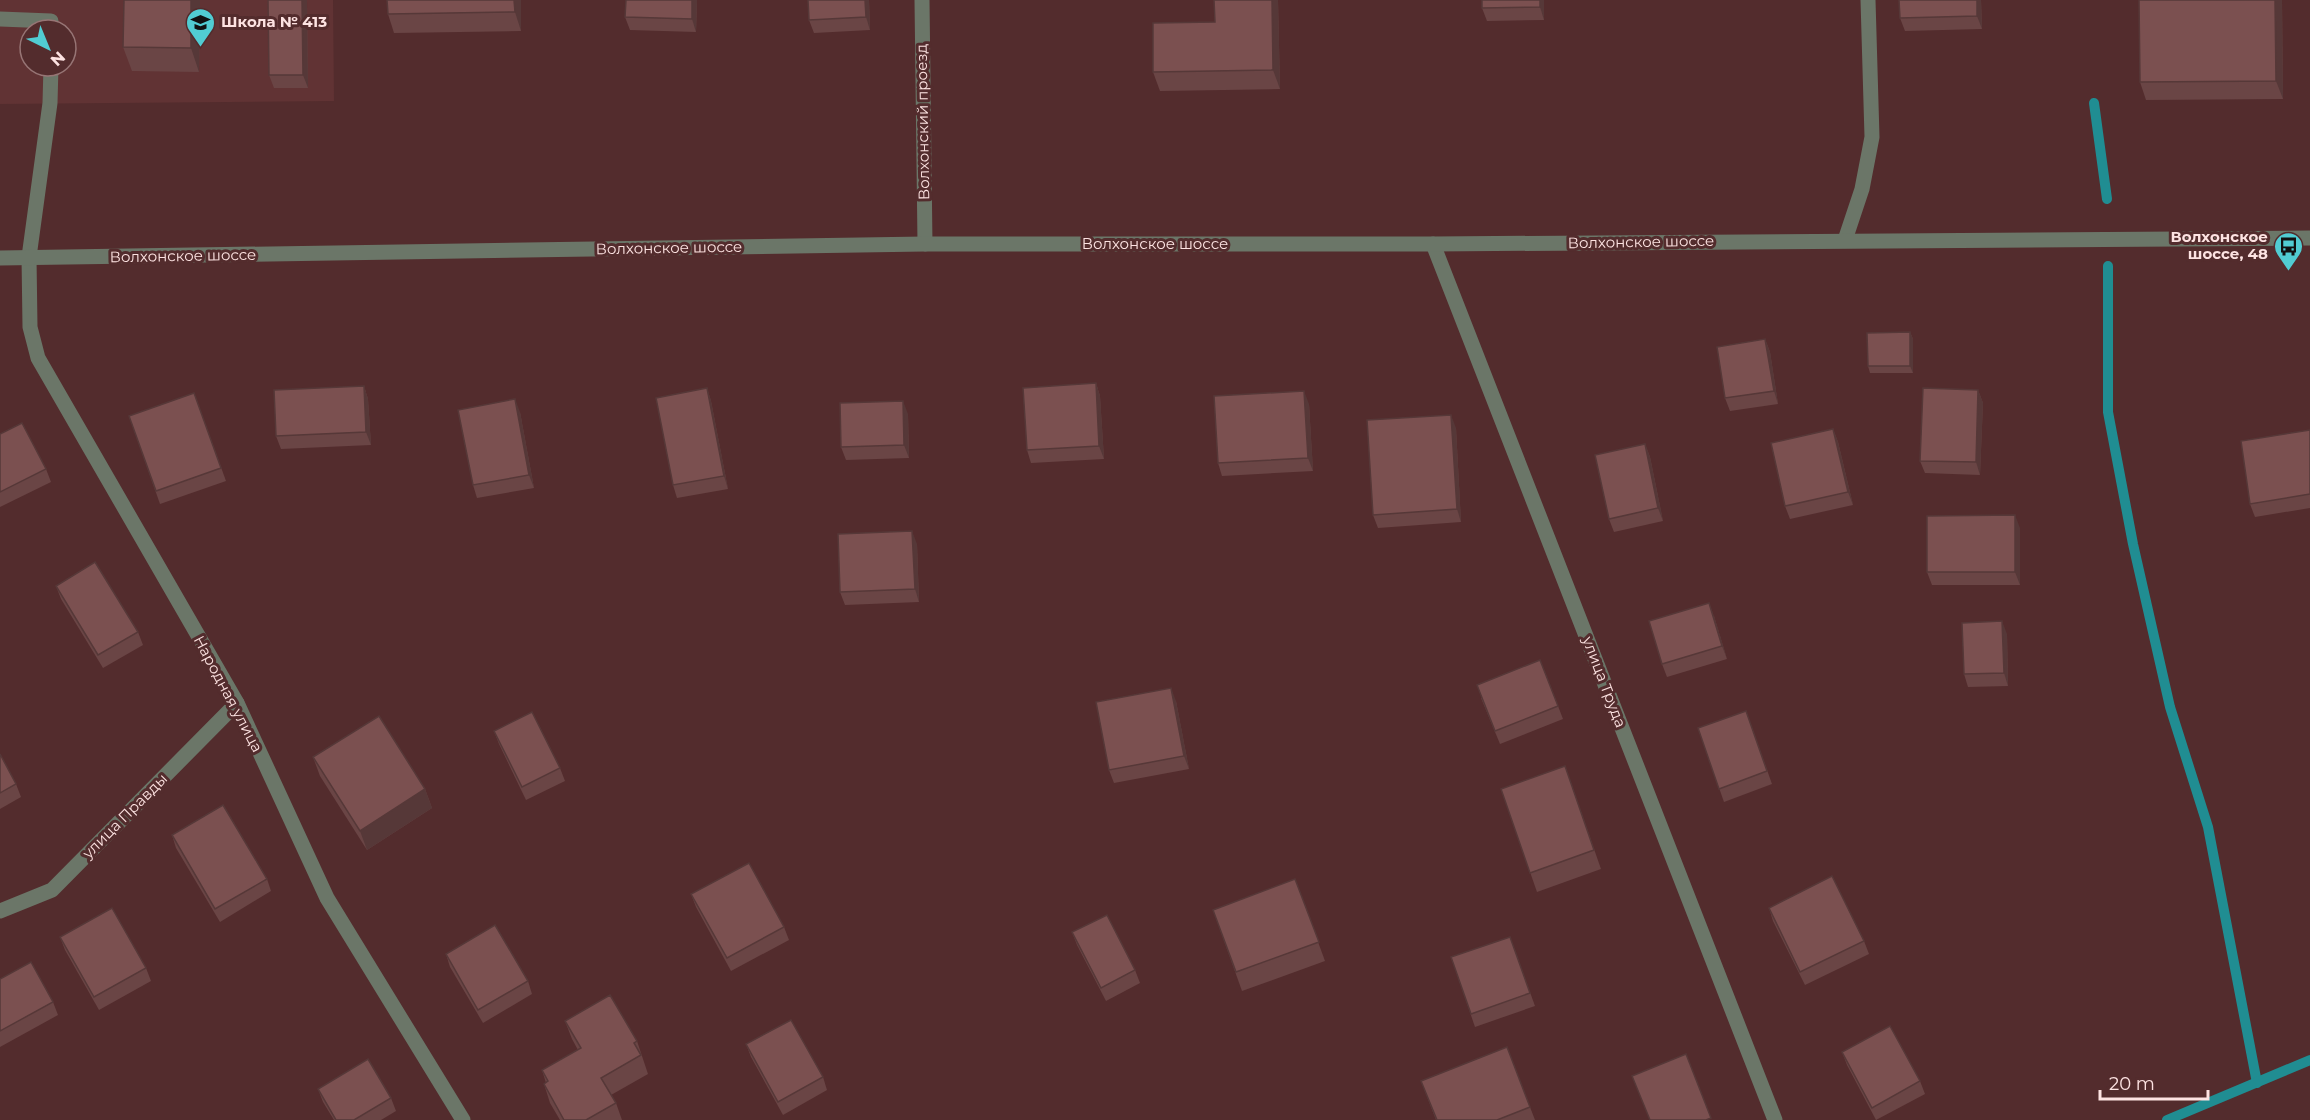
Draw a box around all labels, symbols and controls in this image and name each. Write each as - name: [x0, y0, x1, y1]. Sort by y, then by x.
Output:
- school or university icon: Школа № 413: [184, 6, 216, 48]
- place label: Школа № 413: [221, 12, 327, 31]
- north arrow: [18, 18, 78, 78]
- street label: Волхонский проезд: [912, 44, 933, 200]
- text: N: [47, 47, 69, 70]
- place label: Волхонское шоссе, 48: [2171, 227, 2268, 263]
- bus stop icon: Волхонское шоссе, 48: [2273, 230, 2305, 272]
- street label: Волхонское шоссе: [1568, 231, 1714, 252]
- street label: Волхонское шоссе: [1082, 234, 1228, 253]
- street label: Волхонское шоссе: [596, 237, 742, 258]
- street label: Волхонское шоссе: [110, 245, 256, 266]
- street label: Народная улица: [190, 632, 267, 755]
- street label: улица Труда: [1578, 633, 1631, 730]
- street label: улица Правды: [77, 769, 171, 863]
- scale bar: [2100, 1063, 2208, 1101]
- text: 20 m: [2109, 1073, 2155, 1095]

